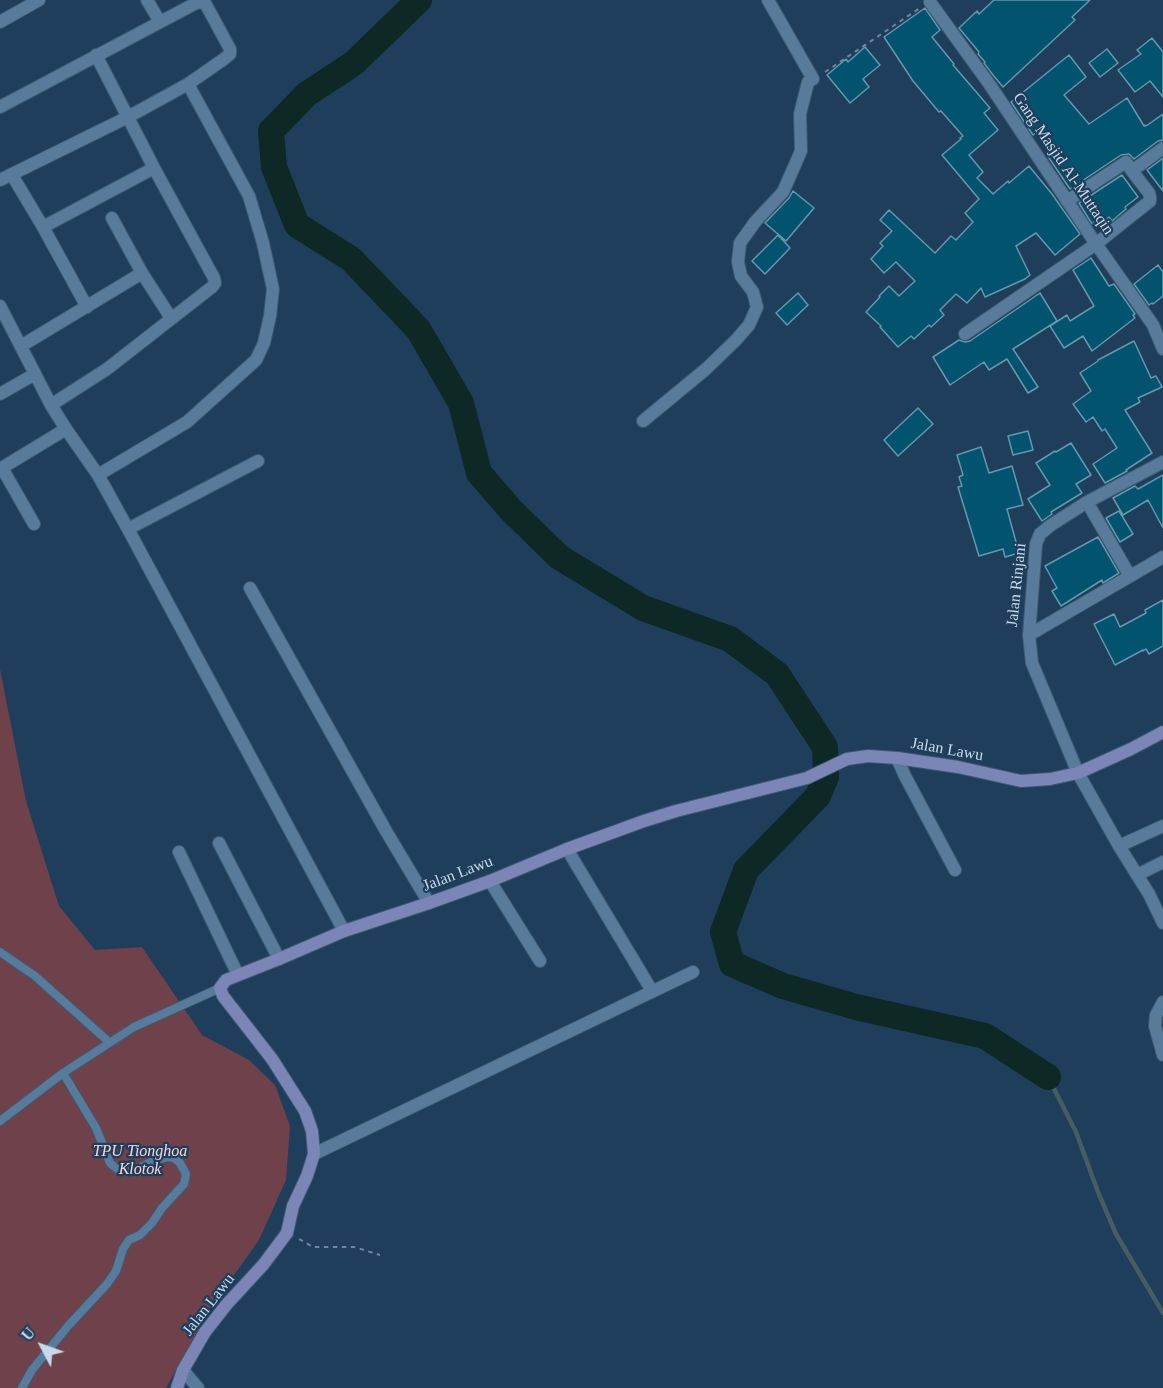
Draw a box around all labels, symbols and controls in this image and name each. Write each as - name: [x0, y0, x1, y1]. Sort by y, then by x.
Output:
- street label: Gang Masjid Al-Muttaqin: [1008, 89, 1118, 239]
- street label: Jalan Rinjani: [1003, 542, 1031, 628]
- street label: Jalan Lawu: [909, 734, 985, 766]
- street label: Jalan Lawu: [420, 852, 496, 896]
- park label: TPU Tionghoa Klotok: [93, 1142, 187, 1180]
- street label: Jalan Lawu: [179, 1270, 239, 1340]
- north arrow: [12, 1316, 72, 1376]
- text: U: [18, 1324, 38, 1344]

